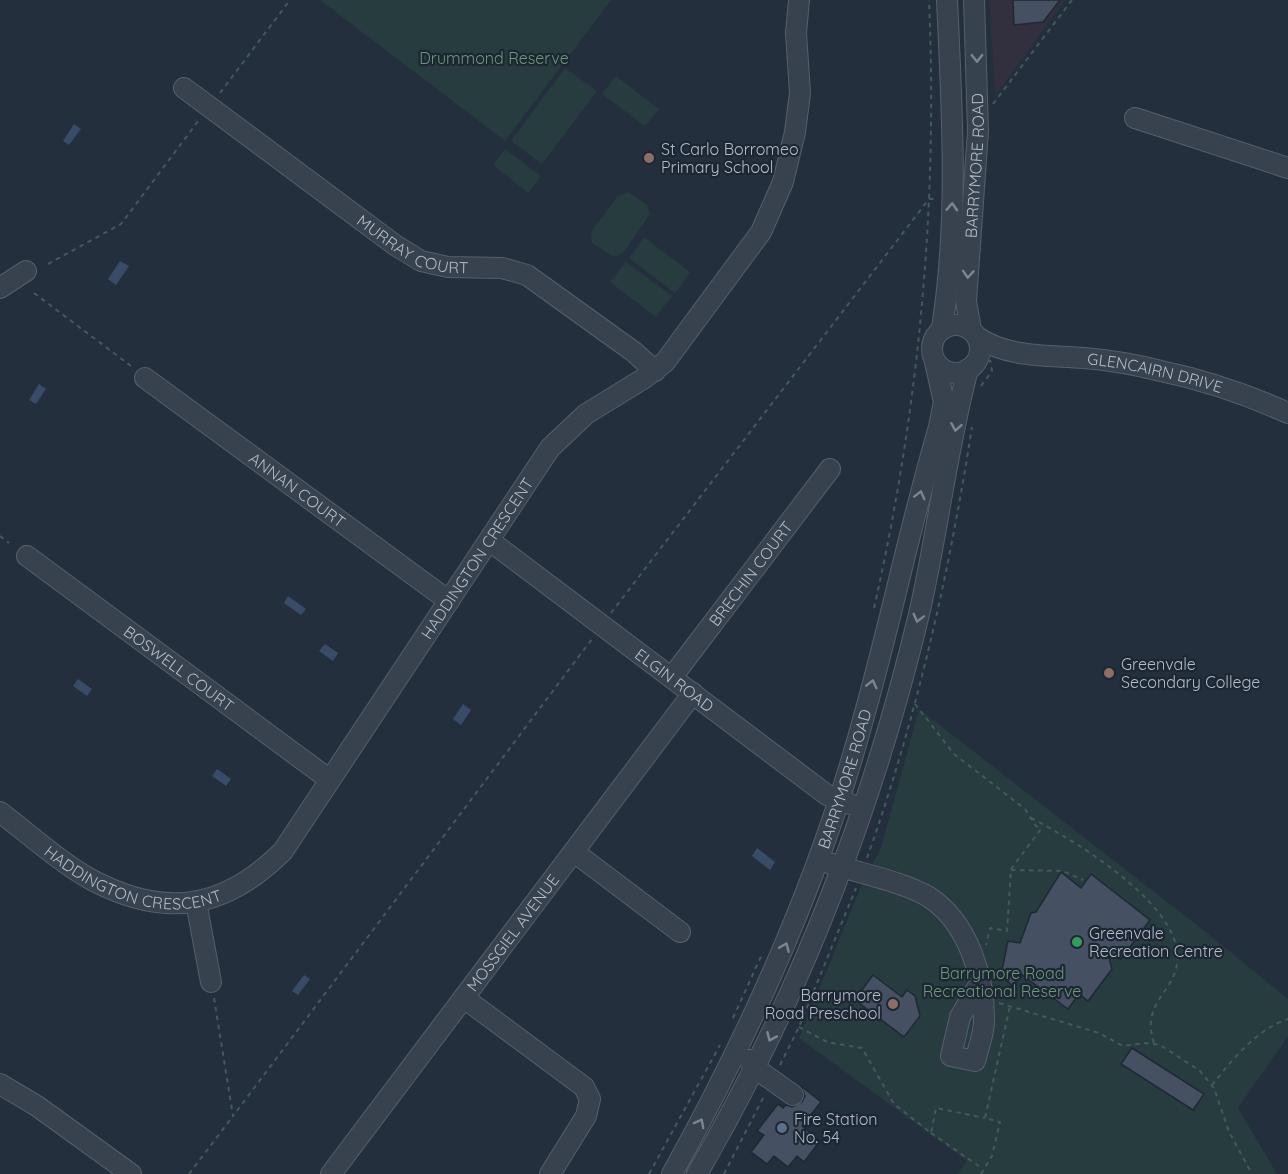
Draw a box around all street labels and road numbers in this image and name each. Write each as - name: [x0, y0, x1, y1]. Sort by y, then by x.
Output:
- street label: BARRYMORE ROAD: [960, 93, 988, 239]
- street label: MURRAY COURT: [353, 210, 469, 277]
- street label: GLENCAIRN DRIVE: [1086, 348, 1225, 397]
- street label: ANNAN COURT: [245, 448, 350, 532]
- street label: HADDINGTON CRESCENT: [416, 474, 538, 643]
- street label: BRECHIN COURT: [704, 517, 797, 630]
- street label: BOSWELL COURT: [120, 621, 238, 716]
- street label: ELGIN ROAD: [631, 644, 718, 716]
- street label: BARRYMORE ROAD: [813, 707, 875, 851]
- street label: HADDINGTON CRESCENT: [41, 841, 225, 913]
- street label: MOSSGIEL AVENUE: [462, 870, 563, 995]

